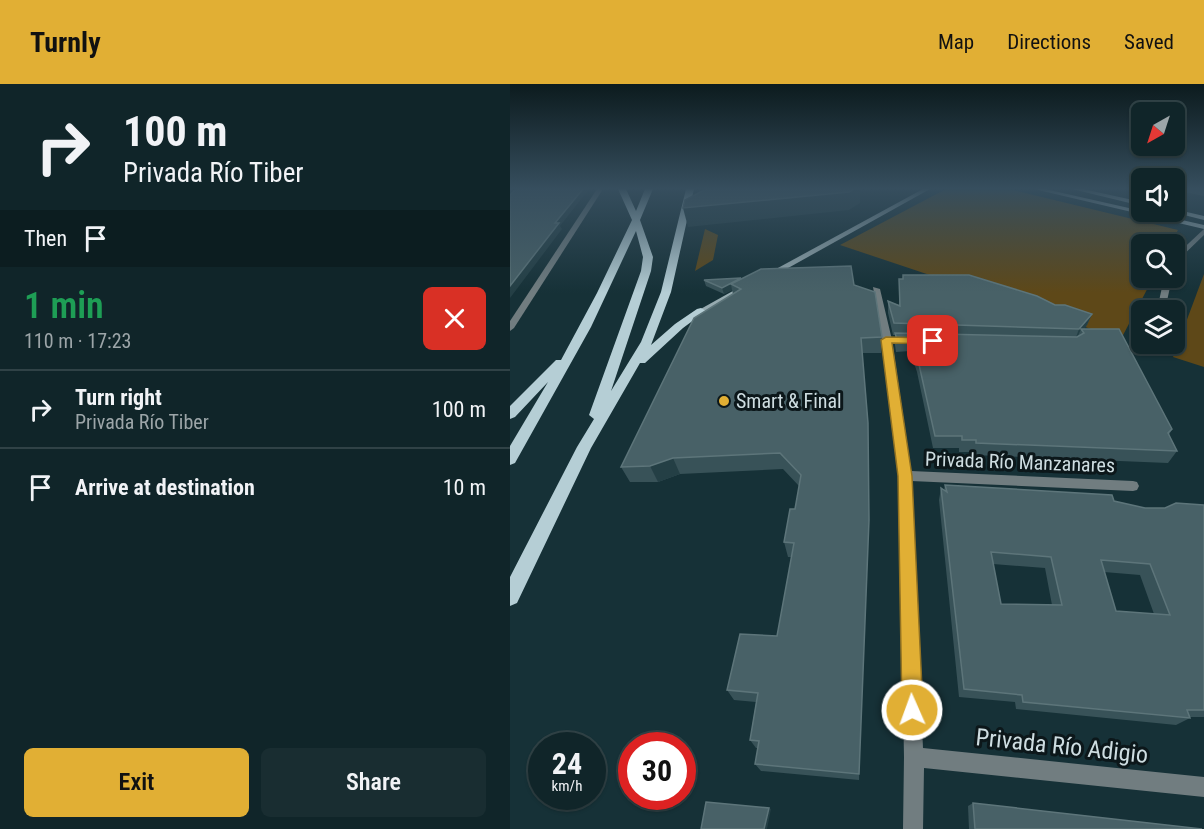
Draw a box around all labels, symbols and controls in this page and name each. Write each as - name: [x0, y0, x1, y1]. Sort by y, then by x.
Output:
- text: Turnly: [30, 26, 101, 59]
- text: Map: [938, 30, 974, 54]
- text: Directions: [1007, 30, 1091, 54]
- text: Saved: [1124, 30, 1174, 54]
- north arrow: [1131, 102, 1185, 156]
- map controls: [1131, 102, 1185, 354]
- text: 100 m: [123, 107, 228, 156]
- icon: right: [24, 108, 102, 186]
- text: Privada Río Tiber: [123, 157, 304, 189]
- button: sound: [1131, 168, 1185, 222]
- icon: arrive: [79, 222, 112, 255]
- text: Then: [24, 226, 67, 251]
- button: search: [1131, 234, 1185, 288]
- text: 1 min: [24, 285, 104, 327]
- button: close: [423, 287, 486, 350]
- button: layers: [1131, 300, 1185, 354]
- pin: [907, 315, 958, 366]
- icon: arrive: [916, 324, 949, 357]
- text: 110 m · 17:23: [24, 329, 131, 353]
- text: Turn right: [75, 385, 162, 410]
- place label: Smart & Final: [736, 389, 842, 413]
- icon: right: [24, 393, 57, 426]
- marker: Smart & Final: [717, 394, 731, 408]
- text: 100 m: [432, 397, 486, 422]
- text: Privada Río Tiber: [75, 410, 209, 434]
- street label: Privada Río Manzanares: [925, 447, 1115, 477]
- icon: arrive: [24, 471, 57, 504]
- text: Arrive at destination: [75, 475, 255, 500]
- text: 10 m: [443, 475, 486, 500]
- position arrow: [880, 678, 944, 742]
- street label: Privada Río Adigio: [974, 723, 1150, 769]
- speed limit sign: 30: [618, 732, 696, 810]
- text: 24: [552, 746, 582, 781]
- button: Exit: [24, 748, 249, 817]
- button: Share: [261, 748, 486, 817]
- text: km/h: [552, 777, 582, 795]

